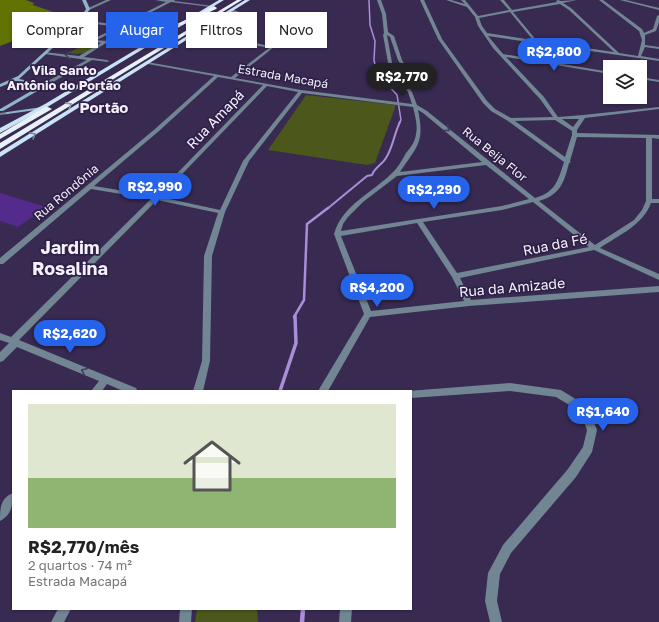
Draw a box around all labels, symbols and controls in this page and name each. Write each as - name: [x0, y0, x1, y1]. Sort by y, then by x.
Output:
- chip: Comprar: [12, 12, 98, 48]
- chip: Alugar: [106, 12, 178, 48]
- chip: Filtros: [186, 12, 257, 48]
- chip: Novo: [265, 12, 327, 48]
- pin: R$2,800: [517, 38, 591, 72]
- text: R$2,800: [526, 43, 582, 59]
- one-way arrow: [65, 51, 71, 60]
- map controls: [603, 60, 647, 104]
- button: layers: [603, 60, 647, 104]
- street label: Estrada Macapá: [237, 61, 329, 91]
- district label: Vila Santo Antônio do Portão: [7, 62, 121, 93]
- pin: R$2,770: [365, 63, 439, 97]
- text: R$2,770: [376, 68, 428, 84]
- street label: Rua Amapá: [183, 86, 247, 152]
- district label: Portão: [80, 98, 128, 116]
- one-way arrow: [65, 102, 72, 110]
- street label: Rua Beija Flor: [460, 123, 531, 185]
- one-way arrow: [442, 124, 449, 131]
- one-way arrow: [29, 132, 36, 140]
- street label: Rua Rondônia: [31, 161, 101, 223]
- pin: R$2,990: [118, 173, 192, 207]
- pin: R$2,290: [397, 176, 471, 210]
- text: R$2,990: [128, 178, 182, 194]
- text: R$2,290: [407, 181, 461, 197]
- street label: Rua da Fé: [521, 229, 589, 259]
- district label: Jardim Rosalina: [32, 236, 108, 279]
- pin: R$4,200: [340, 274, 414, 308]
- street label: Rua da Amizade: [458, 274, 566, 300]
- text: R$4,200: [350, 279, 404, 295]
- pin: R$2,620: [33, 320, 107, 354]
- text: R$2,620: [43, 325, 97, 341]
- one-way arrow: [81, 367, 88, 375]
- pin: R$1,640: [566, 398, 640, 432]
- text: R$1,640: [576, 403, 630, 419]
- icon: home: [176, 430, 248, 502]
- text: R$2,770/mês: [28, 536, 139, 557]
- text: 2 quartos · 74 m²: [28, 557, 132, 573]
- text: Estrada Macapá: [28, 573, 127, 589]

